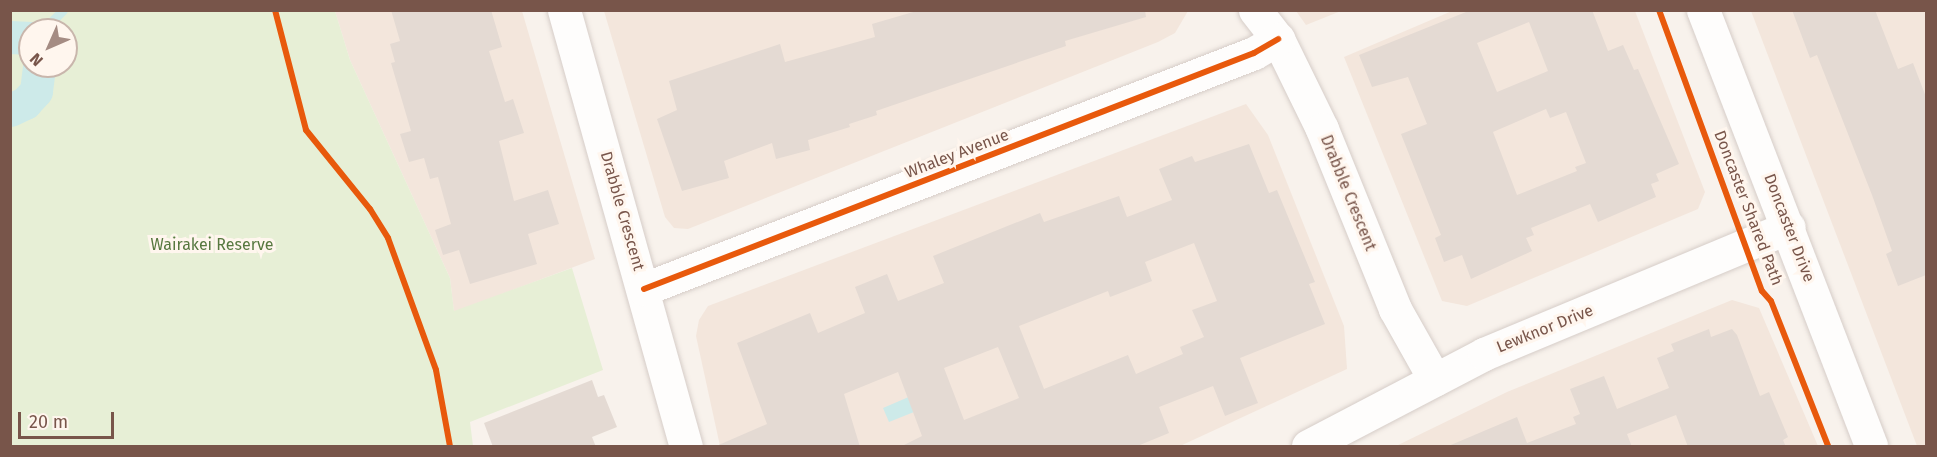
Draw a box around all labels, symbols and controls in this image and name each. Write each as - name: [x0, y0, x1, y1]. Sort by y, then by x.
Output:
- north arrow: [18, 18, 78, 78]
- text: N: [26, 49, 47, 70]
- street label: Whaley Avenue: [902, 125, 1012, 183]
- street label: Doncaster Shared Path: [1710, 128, 1786, 288]
- street label: Drabble Crescent: [1316, 132, 1380, 254]
- street label: Drabble Crescent: [596, 149, 648, 273]
- street label: Doncaster Drive: [1759, 171, 1819, 285]
- park label: Wairakei Reserve: [151, 235, 273, 255]
- street label: Lewknor Drive: [1494, 301, 1596, 357]
- scale bar: [21, 400, 117, 438]
- text: 20 m: [29, 411, 68, 433]

